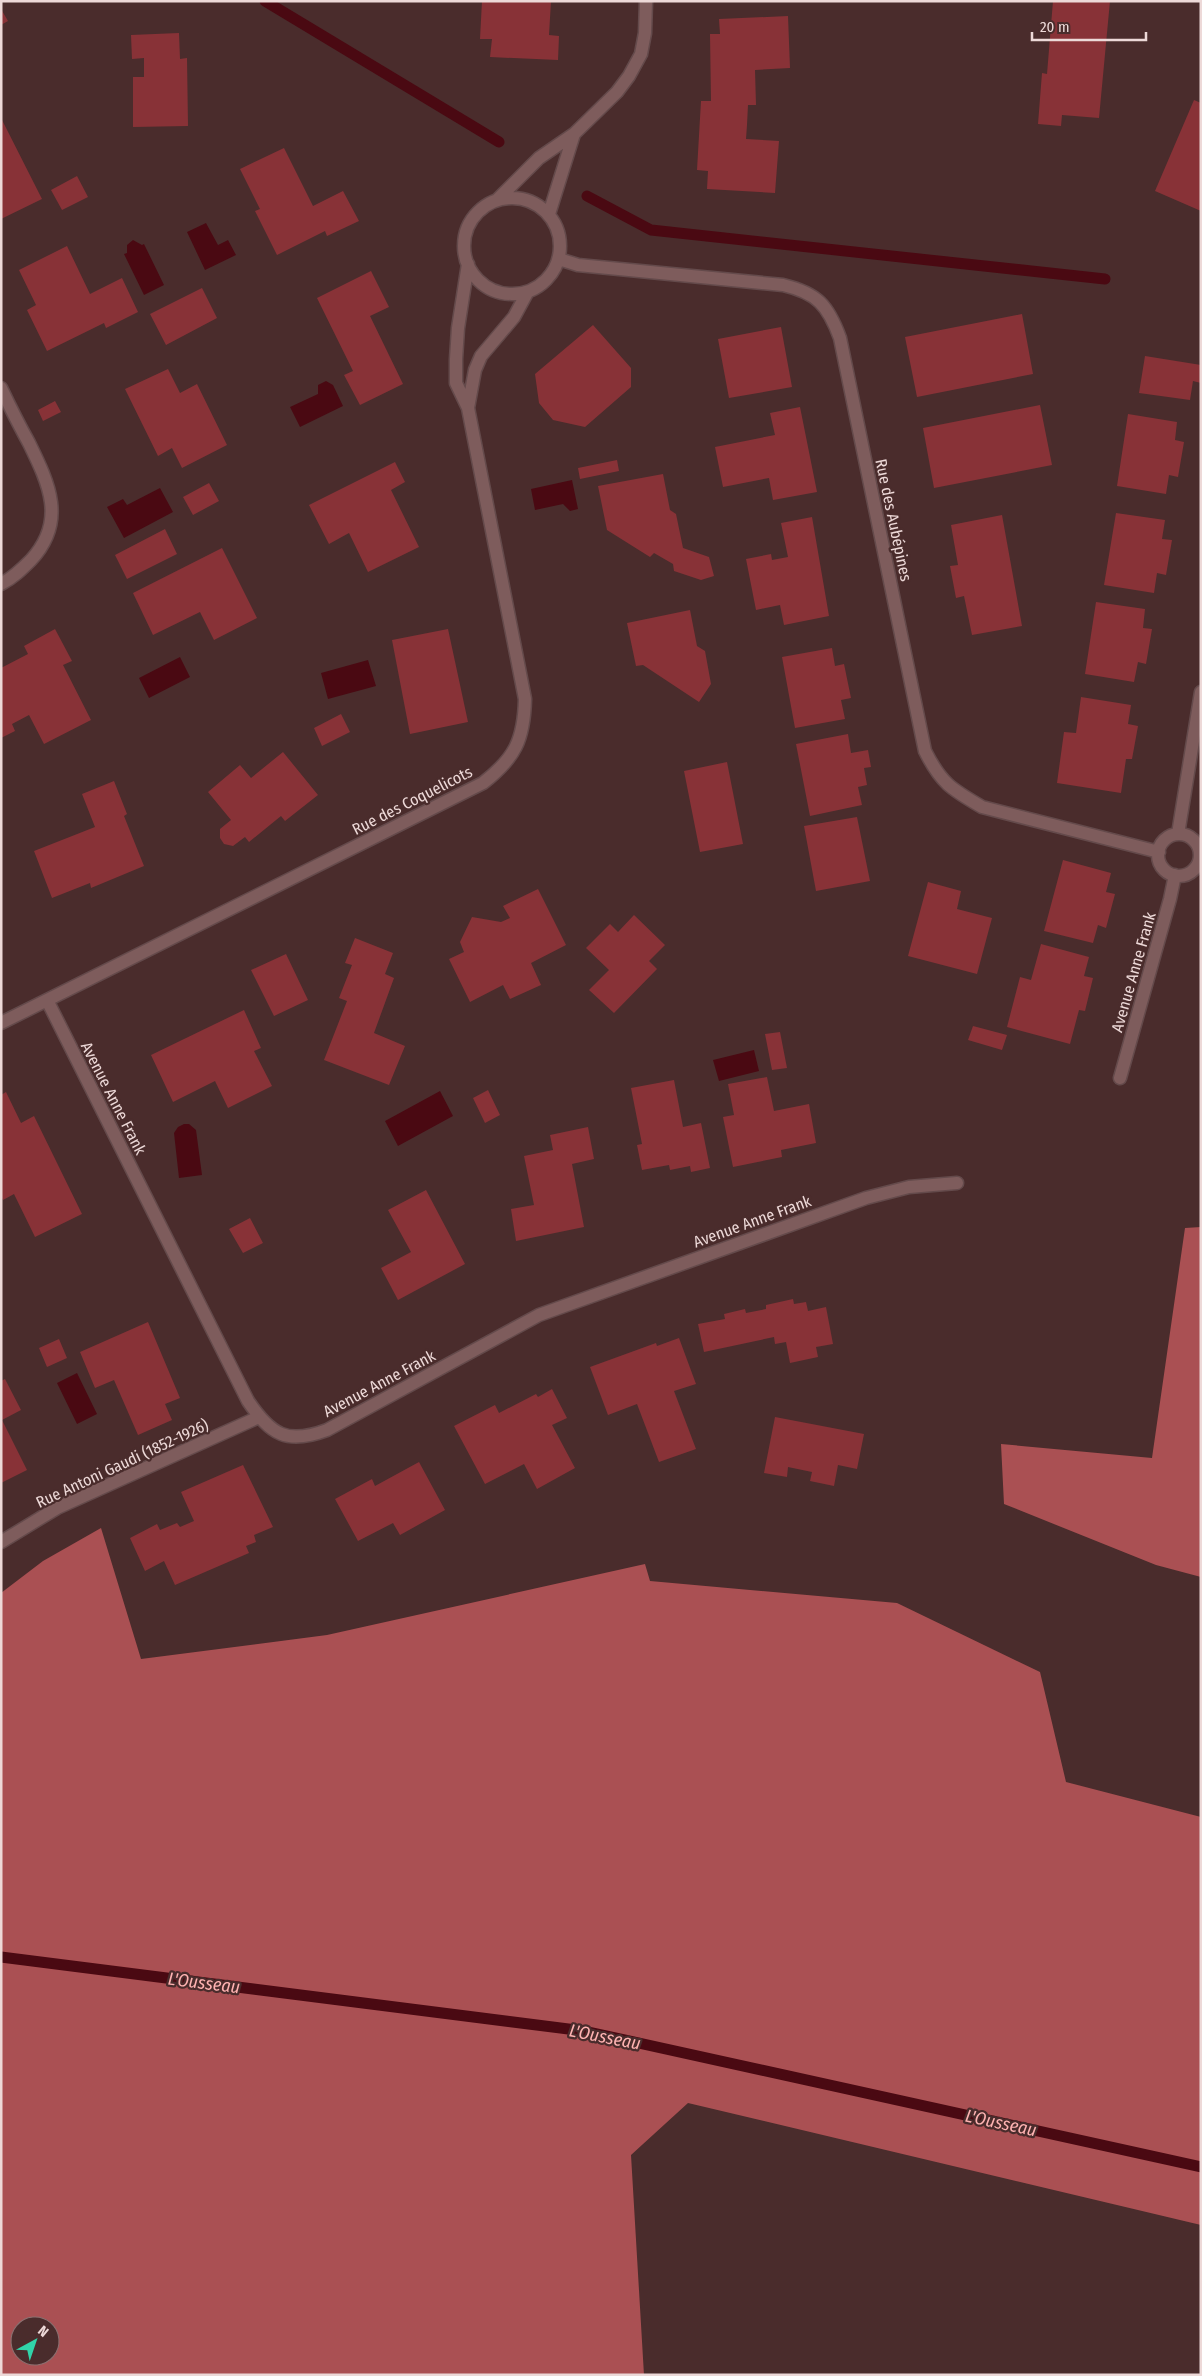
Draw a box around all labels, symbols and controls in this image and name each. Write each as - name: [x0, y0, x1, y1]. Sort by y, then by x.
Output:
- scale bar: [1032, 10, 1146, 42]
- text: 20 m: [1040, 18, 1070, 36]
- street label: Rue des Aubépines: [871, 457, 916, 583]
- street label: Rue des Coquelicots: [349, 762, 476, 839]
- street label: Avenue Anne Frank: [1107, 909, 1160, 1034]
- street label: Avenue Anne Frank: [77, 1039, 150, 1158]
- street label: Avenue Anne Frank: [691, 1191, 814, 1252]
- street label: Avenue Anne Frank: [320, 1346, 439, 1421]
- street label: Rue Antoni Gaudi (1852-1926): [33, 1415, 212, 1512]
- water label: L'Ousseau: [167, 1968, 241, 1998]
- water label: L'Ousseau: [567, 2019, 643, 2055]
- water label: L'Ousseau: [963, 2105, 1039, 2141]
- north arrow: [10, 2316, 60, 2366]
- text: N: [34, 2322, 52, 2341]

